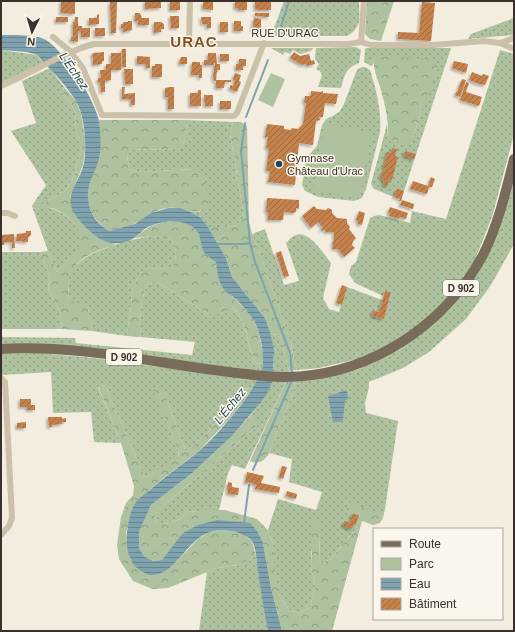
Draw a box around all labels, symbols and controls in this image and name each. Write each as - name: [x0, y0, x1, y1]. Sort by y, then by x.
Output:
- north arrow: [12, 12, 52, 52]
- street label: RUE D'URAC: [251, 27, 319, 39]
- district label: URAC: [170, 33, 218, 50]
- text: N: [27, 36, 36, 48]
- water label: L'Échez: [56, 49, 92, 92]
- place label: Gymnase Château d'Urac: [287, 152, 364, 177]
- marker: Gymnase Château d'Urac: [274, 159, 284, 169]
- road number: D 902: [443, 280, 479, 296]
- road number: D 902: [106, 349, 142, 365]
- water label: L'Échez: [210, 385, 249, 427]
- legend: [373, 528, 503, 620]
- text: Route: [409, 537, 441, 551]
- text: Parc: [409, 557, 434, 571]
- text: Eau: [409, 577, 430, 591]
- text: Bâtiment: [409, 597, 457, 611]

